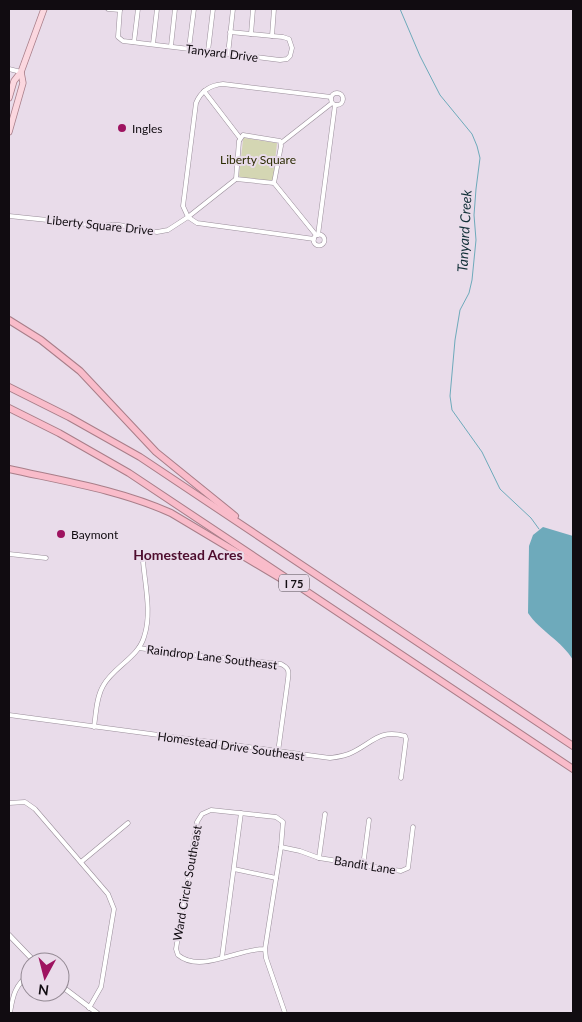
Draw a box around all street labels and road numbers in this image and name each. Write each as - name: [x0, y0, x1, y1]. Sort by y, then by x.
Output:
- street label: Tanyard Drive: [185, 41, 259, 65]
- street label: Liberty Square Drive: [46, 212, 154, 238]
- road number: I 75: [279, 574, 309, 592]
- street label: Raindrop Lane Southeast: [146, 642, 279, 673]
- street label: Homestead Drive Southeast: [157, 728, 306, 764]
- street label: Ward Circle Southeast: [169, 823, 205, 942]
- street label: Bandit Lane: [333, 853, 397, 877]

